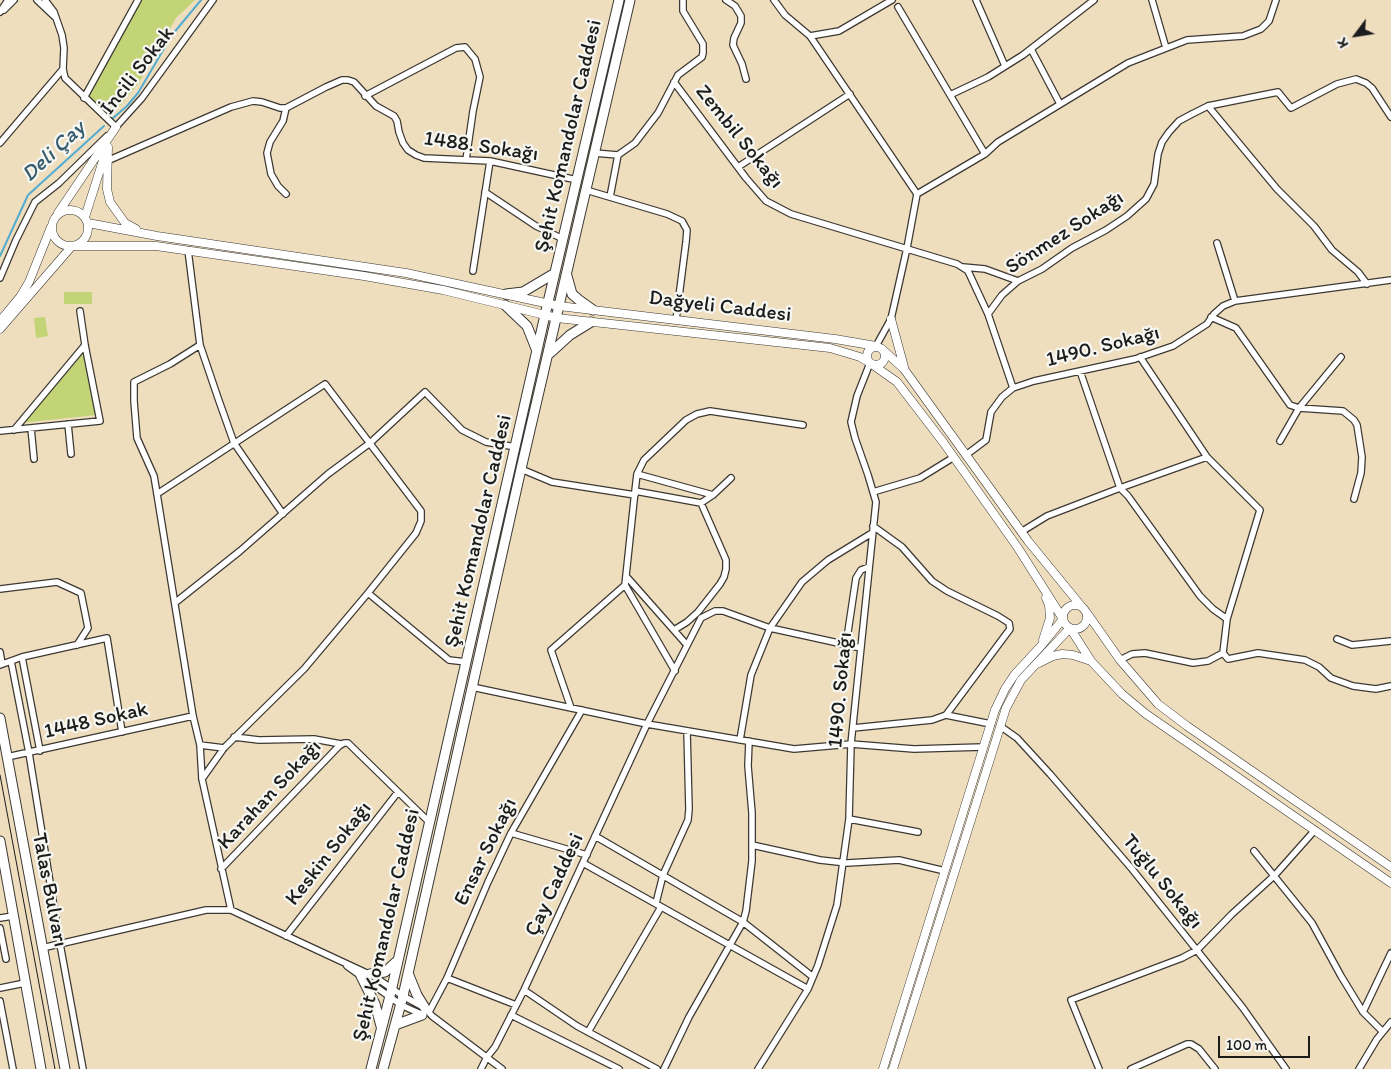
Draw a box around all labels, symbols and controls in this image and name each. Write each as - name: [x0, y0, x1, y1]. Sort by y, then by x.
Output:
- north arrow: [1331, 10, 1381, 60]
- street label: Şehit Komandolar Caddesi: [530, 17, 608, 255]
- street label: İncili Sokak: [96, 22, 180, 120]
- text: K: [1333, 35, 1352, 51]
- street label: Zembil Sokağı: [689, 80, 789, 194]
- water label: Deli Çay: [17, 116, 91, 188]
- street label: 1488. Sokağı: [422, 127, 540, 167]
- street label: Sönmez Sokağı: [1001, 185, 1129, 281]
- street label: Dağyeli Caddesi: [647, 286, 793, 328]
- street label: 1490. Sokağı: [1044, 321, 1162, 373]
- street label: Şehit Komandolar Caddesi: [440, 412, 518, 650]
- street label: 1490. Sokağı: [823, 631, 859, 749]
- street label: 1448 Sokak: [42, 697, 150, 745]
- street label: Karahan Sokağı: [213, 735, 327, 855]
- street label: Ensar Sokağı: [449, 794, 523, 910]
- street label: Keskin Sokağı: [281, 797, 377, 911]
- street label: Şehit Komandolar Caddesi: [348, 806, 426, 1044]
- street label: Çay Caddesi: [520, 829, 590, 941]
- street label: Tuğlu Sokağı: [1116, 830, 1208, 934]
- street label: Talas Bulvarı: [26, 831, 72, 949]
- scale bar: [1221, 1026, 1314, 1058]
- text: 100 m: [1226, 1036, 1267, 1054]

